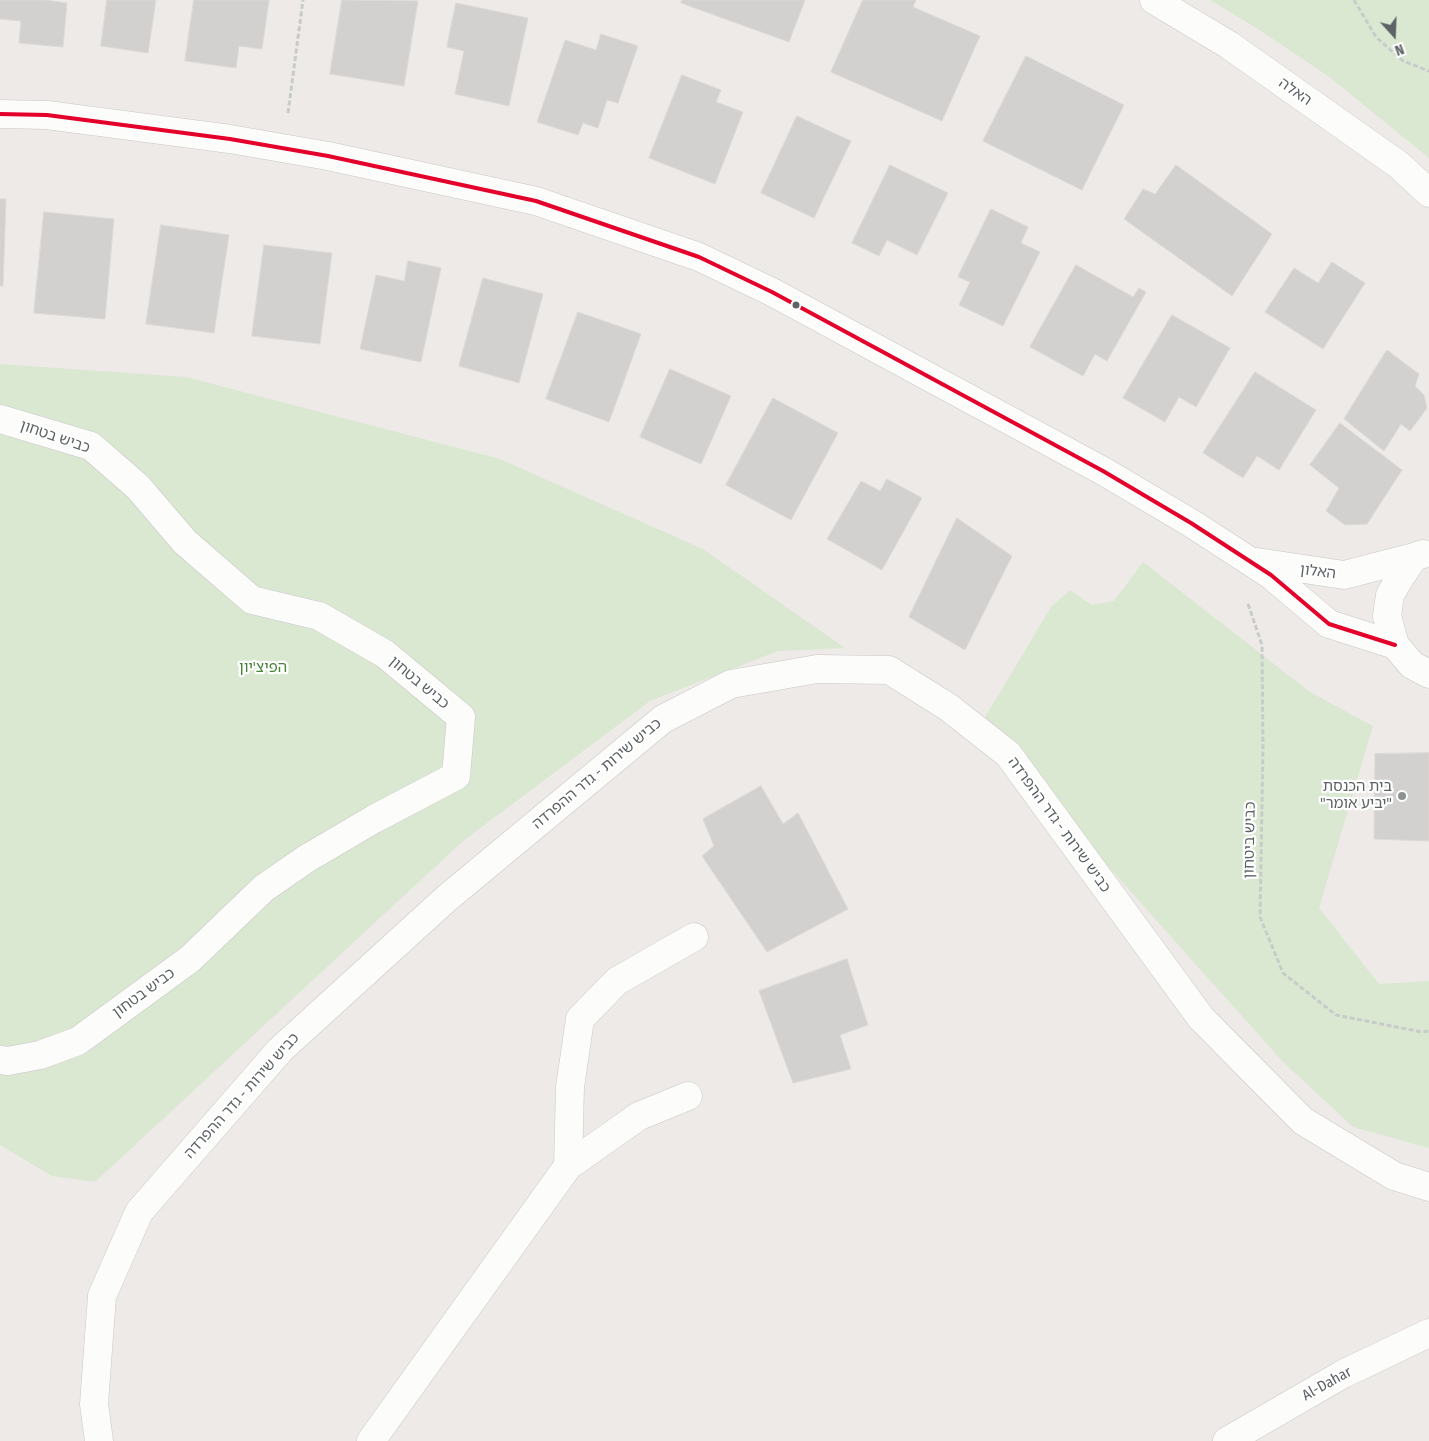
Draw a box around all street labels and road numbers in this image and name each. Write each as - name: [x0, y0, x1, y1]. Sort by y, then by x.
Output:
- street label: האלה: [1275, 74, 1315, 110]
- street label: כביש בטחון: [18, 417, 92, 457]
- street label: האלון: [1299, 561, 1337, 583]
- street label: כביש בטחון: [385, 653, 453, 713]
- street label: כביש שירות - גדר ההפרדה: [529, 715, 665, 833]
- street label: כביש שירות - גדר ההפרדה: [1004, 754, 1114, 896]
- street label: כביש ביטחון: [1240, 801, 1260, 879]
- street label: כביש בטחון: [109, 964, 179, 1022]
- street label: כביש שירות - גדר ההפרדה: [181, 1029, 303, 1163]
- street label: Al-Dahar: [1299, 1363, 1355, 1405]

